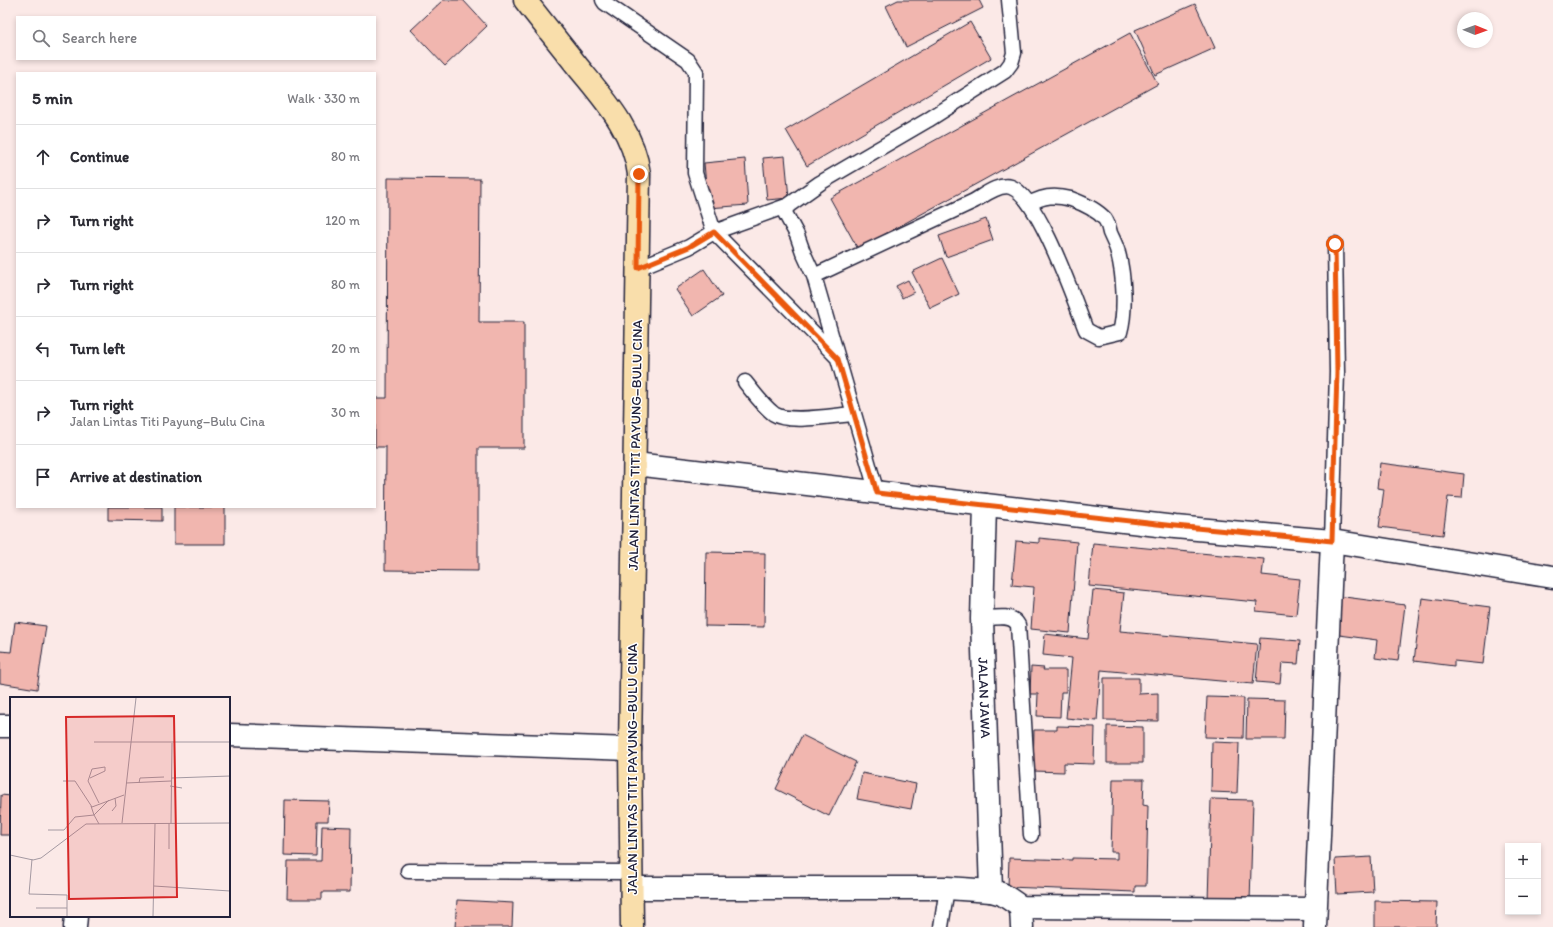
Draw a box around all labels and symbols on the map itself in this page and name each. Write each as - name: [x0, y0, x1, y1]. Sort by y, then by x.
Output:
- north arrow: [1457, 12, 1493, 48]
- route end: [630, 165, 648, 183]
- route start: [1326, 235, 1344, 253]
- street label: JALAN LINTAS TITI PAYUNG–BULU CINA: [625, 319, 646, 571]
- street label: JALAN LINTAS TITI PAYUNG–BULU CINA: [624, 644, 641, 894]
- street label: JALAN JAWA: [974, 657, 994, 739]
- inset map: [10, 697, 230, 917]

